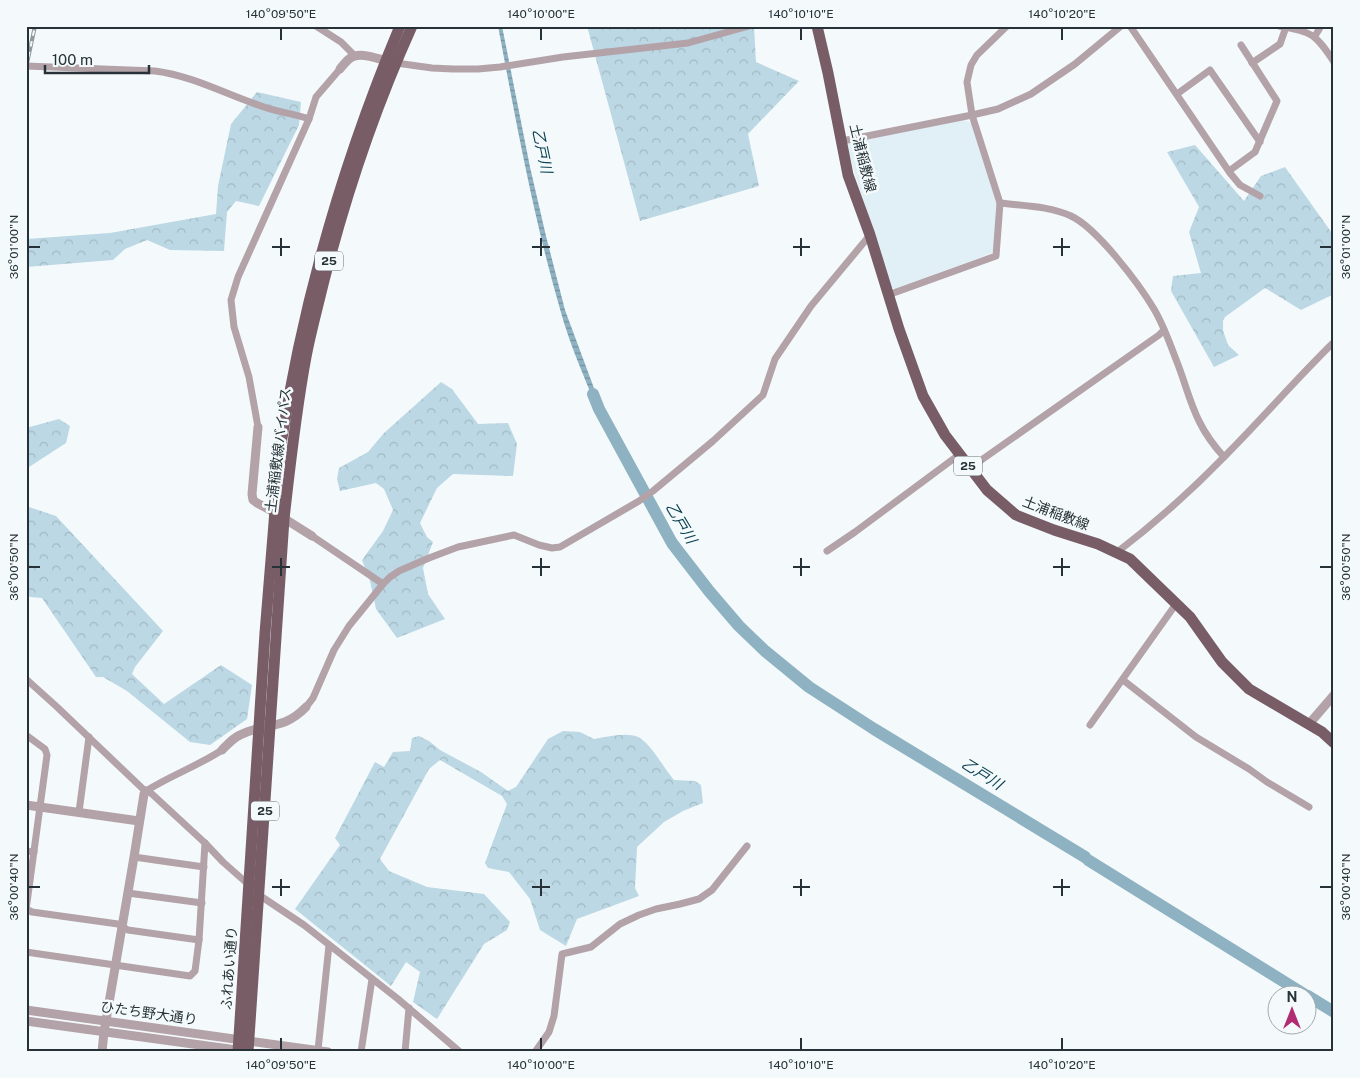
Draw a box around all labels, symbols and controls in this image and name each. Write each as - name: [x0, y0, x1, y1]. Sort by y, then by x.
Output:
- text: 140°09'50"E: [246, 7, 316, 21]
- text: 140°10'00"E: [507, 7, 575, 21]
- text: 140°10'10"E: [768, 7, 834, 21]
- text: 140°10'20"E: [1028, 7, 1096, 21]
- scale bar: [45, 42, 149, 74]
- text: 100 m: [52, 51, 93, 68]
- street label: 土浦稲敷線: [847, 122, 879, 194]
- water label: 乙戸川: [529, 127, 556, 177]
- text: 36°01'00"N: [7, 215, 21, 279]
- text: 36°01'00"N: [1339, 215, 1353, 279]
- road number: 25: [315, 252, 343, 270]
- street label: 土浦稲敷線バイパス: [262, 387, 294, 513]
- road number: 25: [954, 456, 982, 476]
- street label: 土浦稲敷線: [1020, 493, 1092, 533]
- water label: 乙戸川: [663, 499, 701, 548]
- text: 36°00'50"N: [7, 533, 21, 601]
- text: 36°00'50"N: [1339, 533, 1353, 601]
- water label: 乙戸川: [959, 754, 1008, 794]
- road number: 25: [251, 801, 279, 820]
- text: 36°00'40"N: [7, 853, 21, 921]
- text: 36°00'40"N: [1339, 853, 1353, 921]
- street label: ふれあい通り: [218, 926, 240, 1010]
- north arrow: [1268, 986, 1318, 1036]
- text: N: [1287, 989, 1297, 1005]
- street label: ひたち野大通り: [99, 998, 199, 1028]
- text: 140°09'50"E: [246, 1058, 316, 1072]
- text: 140°10'00"E: [507, 1058, 575, 1072]
- text: 140°10'10"E: [768, 1058, 834, 1072]
- text: 140°10'20"E: [1028, 1058, 1096, 1072]

